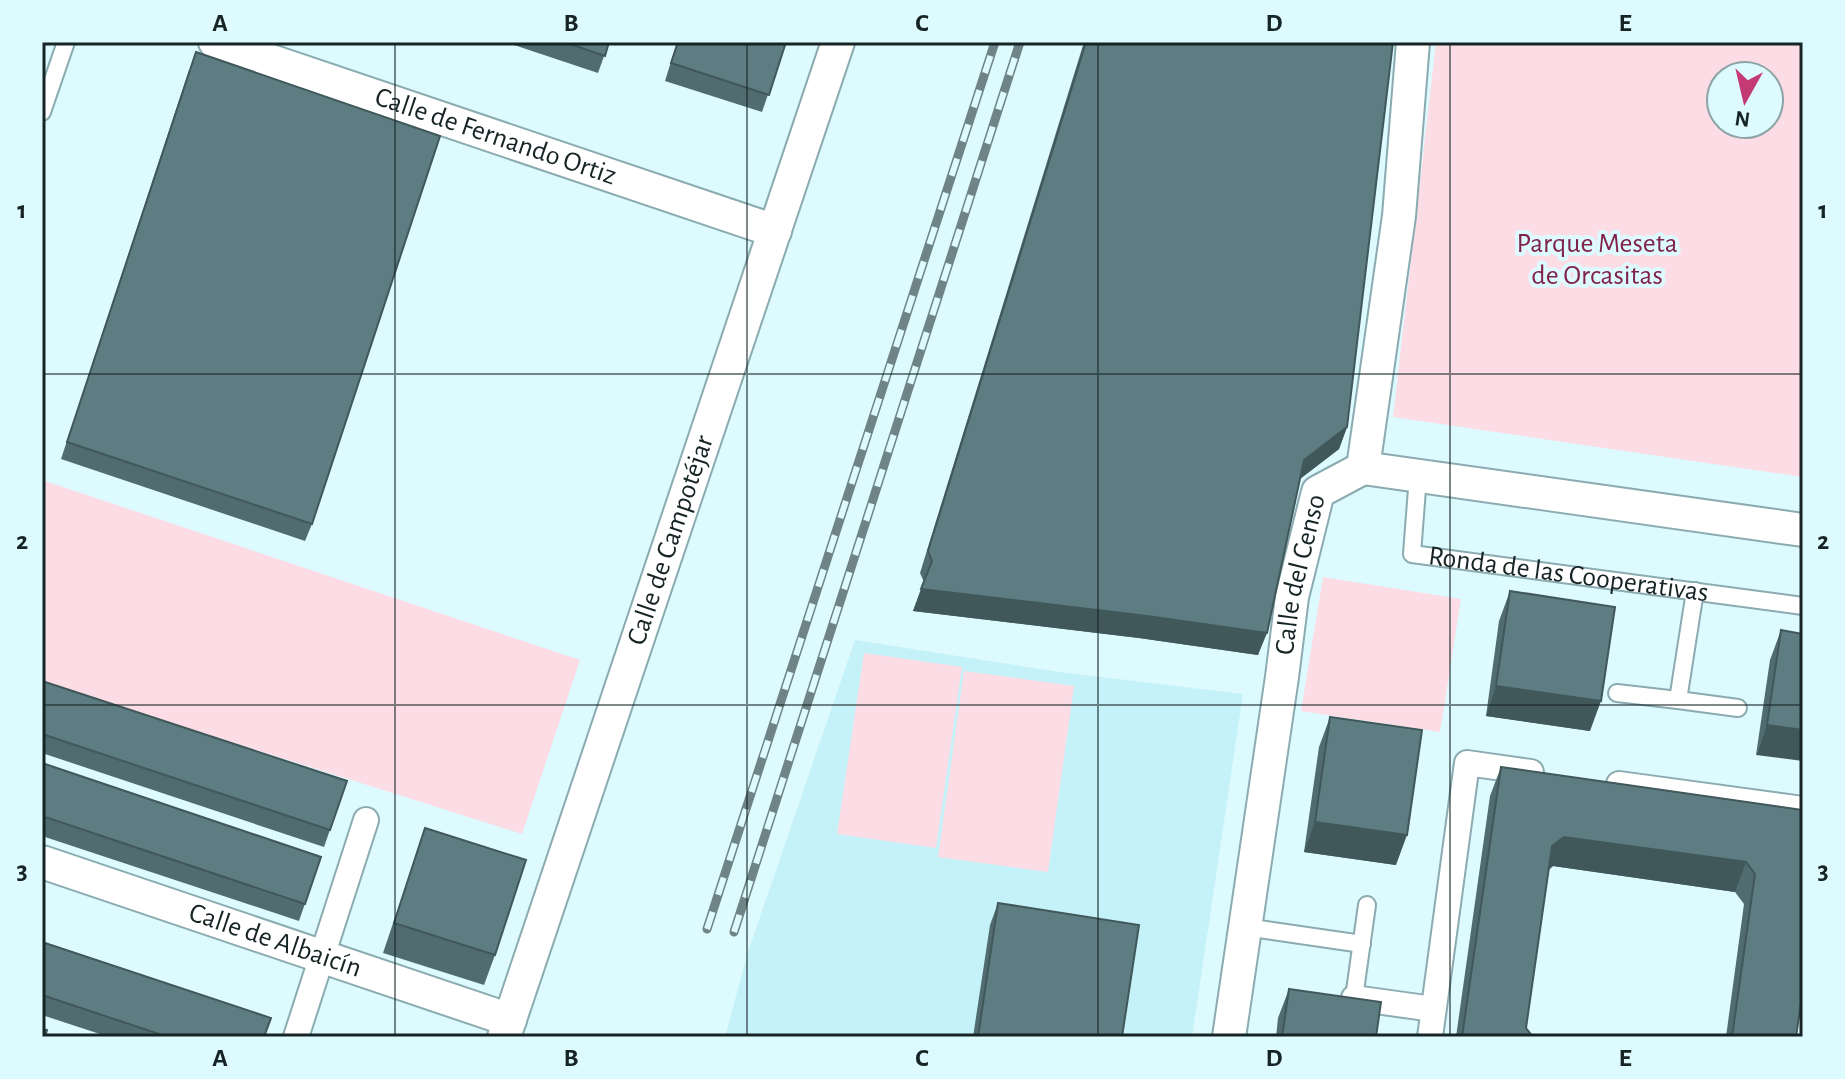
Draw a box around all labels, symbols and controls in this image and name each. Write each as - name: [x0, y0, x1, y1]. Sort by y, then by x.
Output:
- text: A: [212, 10, 228, 36]
- text: B: [563, 10, 579, 36]
- text: C: [915, 10, 929, 36]
- text: D: [1265, 10, 1283, 36]
- text: E: [1618, 10, 1632, 36]
- north arrow: [1705, 60, 1785, 140]
- street label: Calle de Fernando Ortiz: [371, 83, 620, 190]
- text: N: [1733, 107, 1751, 131]
- text: 1: [17, 197, 27, 223]
- text: 1: [1818, 197, 1828, 223]
- park label: Parque Meseta de Orcasitas: [1516, 230, 1678, 290]
- street label: Calle de Campotéjar: [623, 432, 719, 649]
- street label: Calle del Censo: [1271, 492, 1331, 656]
- text: 2: [16, 528, 28, 554]
- text: 2: [1817, 528, 1829, 554]
- street label: Ronda de las Cooperativas: [1427, 542, 1710, 607]
- text: 3: [16, 858, 28, 884]
- text: 3: [1817, 858, 1829, 884]
- street label: Calle de Albaicín: [185, 899, 365, 983]
- text: A: [212, 1045, 228, 1071]
- text: B: [563, 1045, 579, 1071]
- text: C: [915, 1045, 929, 1071]
- text: D: [1265, 1045, 1283, 1071]
- text: E: [1618, 1045, 1632, 1071]

